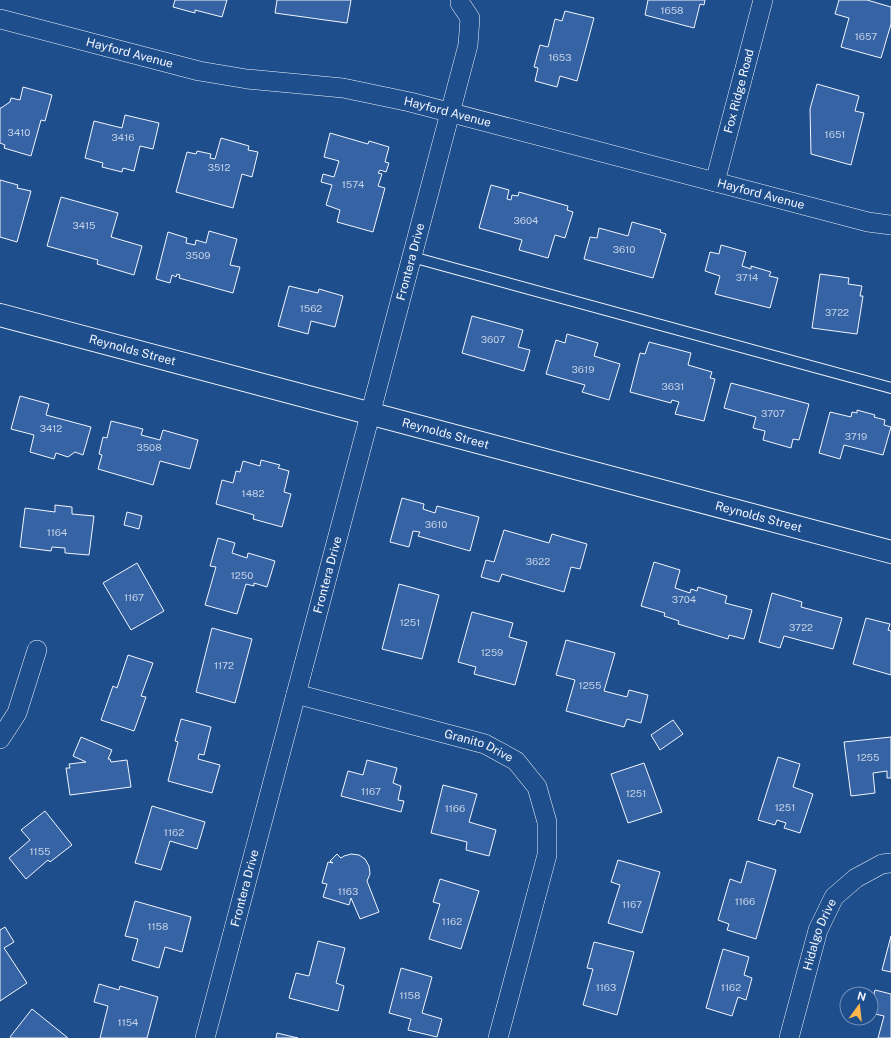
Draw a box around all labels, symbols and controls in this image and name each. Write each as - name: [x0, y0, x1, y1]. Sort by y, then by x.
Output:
- house number: 1658: [660, 4, 684, 16]
- house number: 1657: [855, 30, 877, 42]
- street label: Hayford Avenue: [85, 35, 175, 71]
- street label: Fox Ridge Road: [721, 47, 757, 135]
- house number: 1653: [548, 51, 572, 63]
- street label: Hayford Avenue: [403, 94, 493, 130]
- house number: 3410: [8, 126, 30, 138]
- house number: 1651: [825, 128, 845, 140]
- house number: 3416: [112, 131, 134, 143]
- house number: 3512: [208, 161, 230, 173]
- street label: Hayford Avenue: [716, 176, 806, 212]
- house number: 1574: [342, 178, 364, 190]
- house number: 3604: [514, 214, 538, 226]
- house number: 3415: [72, 219, 96, 231]
- street label: Frontera Drive: [394, 221, 428, 302]
- house number: 3610: [613, 243, 635, 255]
- house number: 3509: [185, 249, 211, 261]
- house number: 3714: [736, 271, 758, 283]
- house number: 1562: [300, 302, 322, 314]
- house number: 3722: [825, 306, 849, 318]
- street label: Reynolds Street: [87, 332, 178, 369]
- house number: 3607: [481, 333, 505, 345]
- house number: 3619: [572, 363, 594, 375]
- house number: 3631: [662, 380, 684, 392]
- house number: 3707: [761, 407, 785, 419]
- street label: Reynolds Street: [401, 415, 491, 452]
- house number: 3412: [40, 422, 62, 434]
- house number: 3719: [845, 430, 867, 442]
- house number: 3508: [136, 441, 162, 453]
- house number: 1482: [242, 487, 264, 499]
- street label: Reynolds Street: [714, 499, 804, 535]
- house number: 3610: [425, 518, 447, 530]
- house number: 1164: [47, 526, 67, 538]
- street label: Frontera Drive: [311, 535, 345, 615]
- house number: 3622: [526, 555, 550, 567]
- house number: 1250: [231, 569, 253, 581]
- house number: 1167: [124, 591, 144, 603]
- house number: 3704: [672, 593, 696, 605]
- house number: 1251: [400, 616, 420, 628]
- house number: 3722: [789, 621, 813, 633]
- house number: 1259: [481, 646, 503, 658]
- house number: 1172: [214, 659, 234, 671]
- house number: 1255: [579, 679, 601, 691]
- street label: Granito Drive: [443, 727, 516, 765]
- house number: 1255: [857, 751, 879, 763]
- house number: 1167: [361, 785, 381, 797]
- house number: 1251: [626, 787, 646, 799]
- house number: 1251: [775, 801, 795, 813]
- house number: 1166: [445, 802, 465, 814]
- house number: 1162: [164, 826, 184, 838]
- house number: 1155: [30, 845, 50, 857]
- street label: Frontera Drive: [228, 848, 262, 928]
- house number: 1163: [338, 885, 358, 897]
- house number: 1166: [735, 895, 755, 907]
- street label: Hidalgo Drive: [800, 896, 839, 972]
- house number: 1167: [622, 898, 642, 910]
- house number: 1162: [442, 915, 462, 927]
- house number: 1158: [147, 920, 169, 932]
- house number: 1163: [596, 981, 616, 993]
- house number: 1162: [721, 981, 741, 993]
- north arrow: [839, 986, 879, 1026]
- house number: 1158: [399, 989, 421, 1001]
- text: N: [856, 989, 867, 1003]
- house number: 1154: [118, 1016, 138, 1028]

